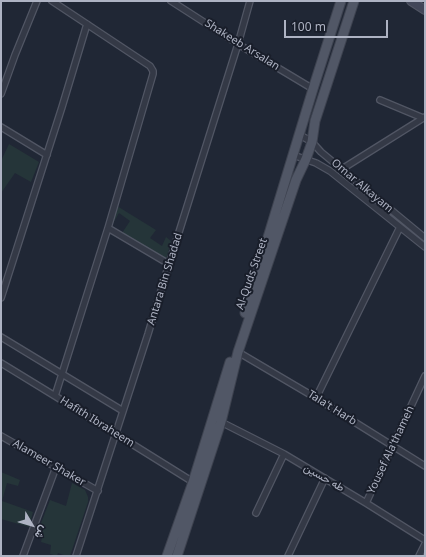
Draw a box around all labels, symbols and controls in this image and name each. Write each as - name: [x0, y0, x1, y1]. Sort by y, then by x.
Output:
- scale bar: [286, 12, 390, 38]
- street label: Shakeeb Arsalan: [202, 17, 282, 73]
- text: 100 m: [291, 18, 326, 35]
- street label: Omar Alkayam: [328, 156, 396, 216]
- street label: Antara Bin Shadad: [145, 231, 185, 327]
- street label: Al-Quds Street: [234, 237, 270, 311]
- street label: Tala't Harb: [305, 388, 359, 428]
- street label: Hafith Ibraheem: [57, 394, 137, 450]
- street label: Yousef Ala'thameh: [365, 404, 417, 496]
- street label: Alameer Shaker: [10, 437, 88, 489]
- street label: طه حسين: [301, 461, 347, 495]
- north arrow: [12, 505, 52, 545]
- text: ش: [32, 523, 52, 543]

